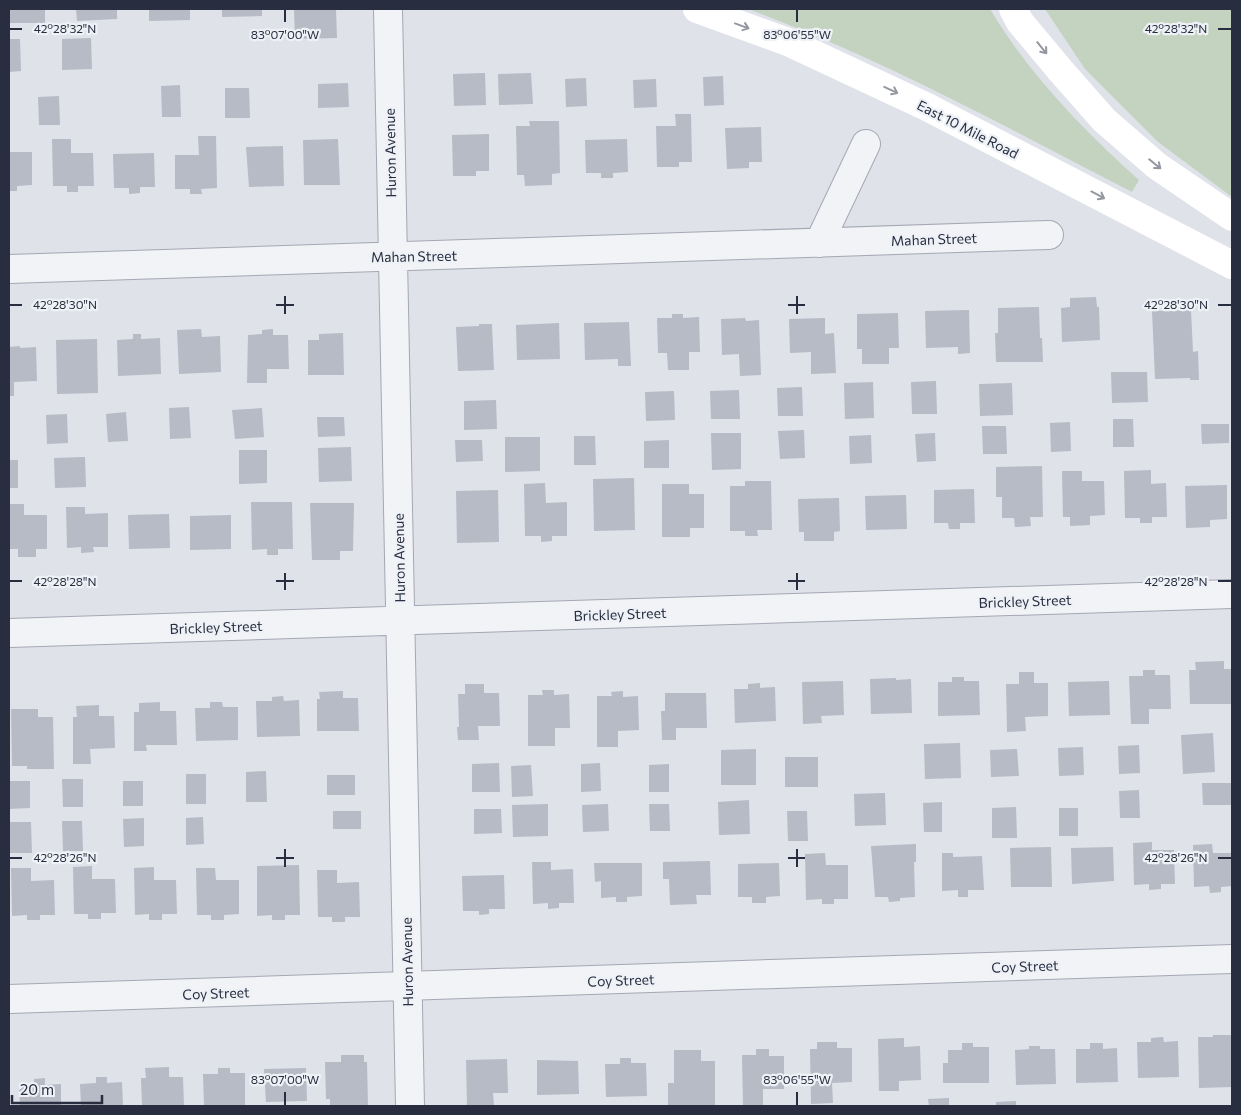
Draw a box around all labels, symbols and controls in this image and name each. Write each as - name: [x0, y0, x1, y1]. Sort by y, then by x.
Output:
- text: 42°28'32"N: [34, 21, 96, 35]
- text: 42°28'32"N: [1145, 21, 1207, 35]
- one-way arrow: [734, 22, 750, 31]
- text: 83°07'00"W: [251, 27, 319, 41]
- text: 83°06'55"W: [763, 27, 831, 41]
- one-way arrow: [1036, 41, 1047, 54]
- one-way arrow: [883, 86, 898, 96]
- street label: East 10 Mile Road: [914, 96, 1022, 162]
- street label: Huron Avenue: [381, 108, 399, 198]
- one-way arrow: [1148, 158, 1161, 169]
- one-way arrow: [1090, 190, 1105, 200]
- street label: Mahan Street: [891, 229, 978, 249]
- street label: Mahan Street: [371, 247, 457, 265]
- text: 42°28'30"N: [33, 297, 97, 311]
- text: 42°28'30"N: [1144, 297, 1208, 311]
- street label: Huron Avenue: [390, 513, 408, 603]
- text: 42°28'28"N: [33, 574, 97, 588]
- text: 42°28'28"N: [1144, 574, 1208, 588]
- street label: Brickley Street: [978, 591, 1072, 611]
- street label: Brickley Street: [573, 604, 667, 624]
- street label: Brickley Street: [169, 617, 263, 637]
- text: 42°28'26"N: [33, 850, 97, 864]
- text: 42°28'26"N: [1144, 850, 1208, 864]
- street label: Huron Avenue: [398, 917, 416, 1007]
- street label: Coy Street: [991, 956, 1059, 976]
- street label: Coy Street: [587, 970, 655, 990]
- street label: Coy Street: [182, 983, 250, 1003]
- scale bar: [12, 1072, 102, 1104]
- text: 83°07'00"W: [251, 1072, 319, 1086]
- text: 83°06'55"W: [763, 1072, 831, 1086]
- text: 20 m: [20, 1080, 54, 1098]

